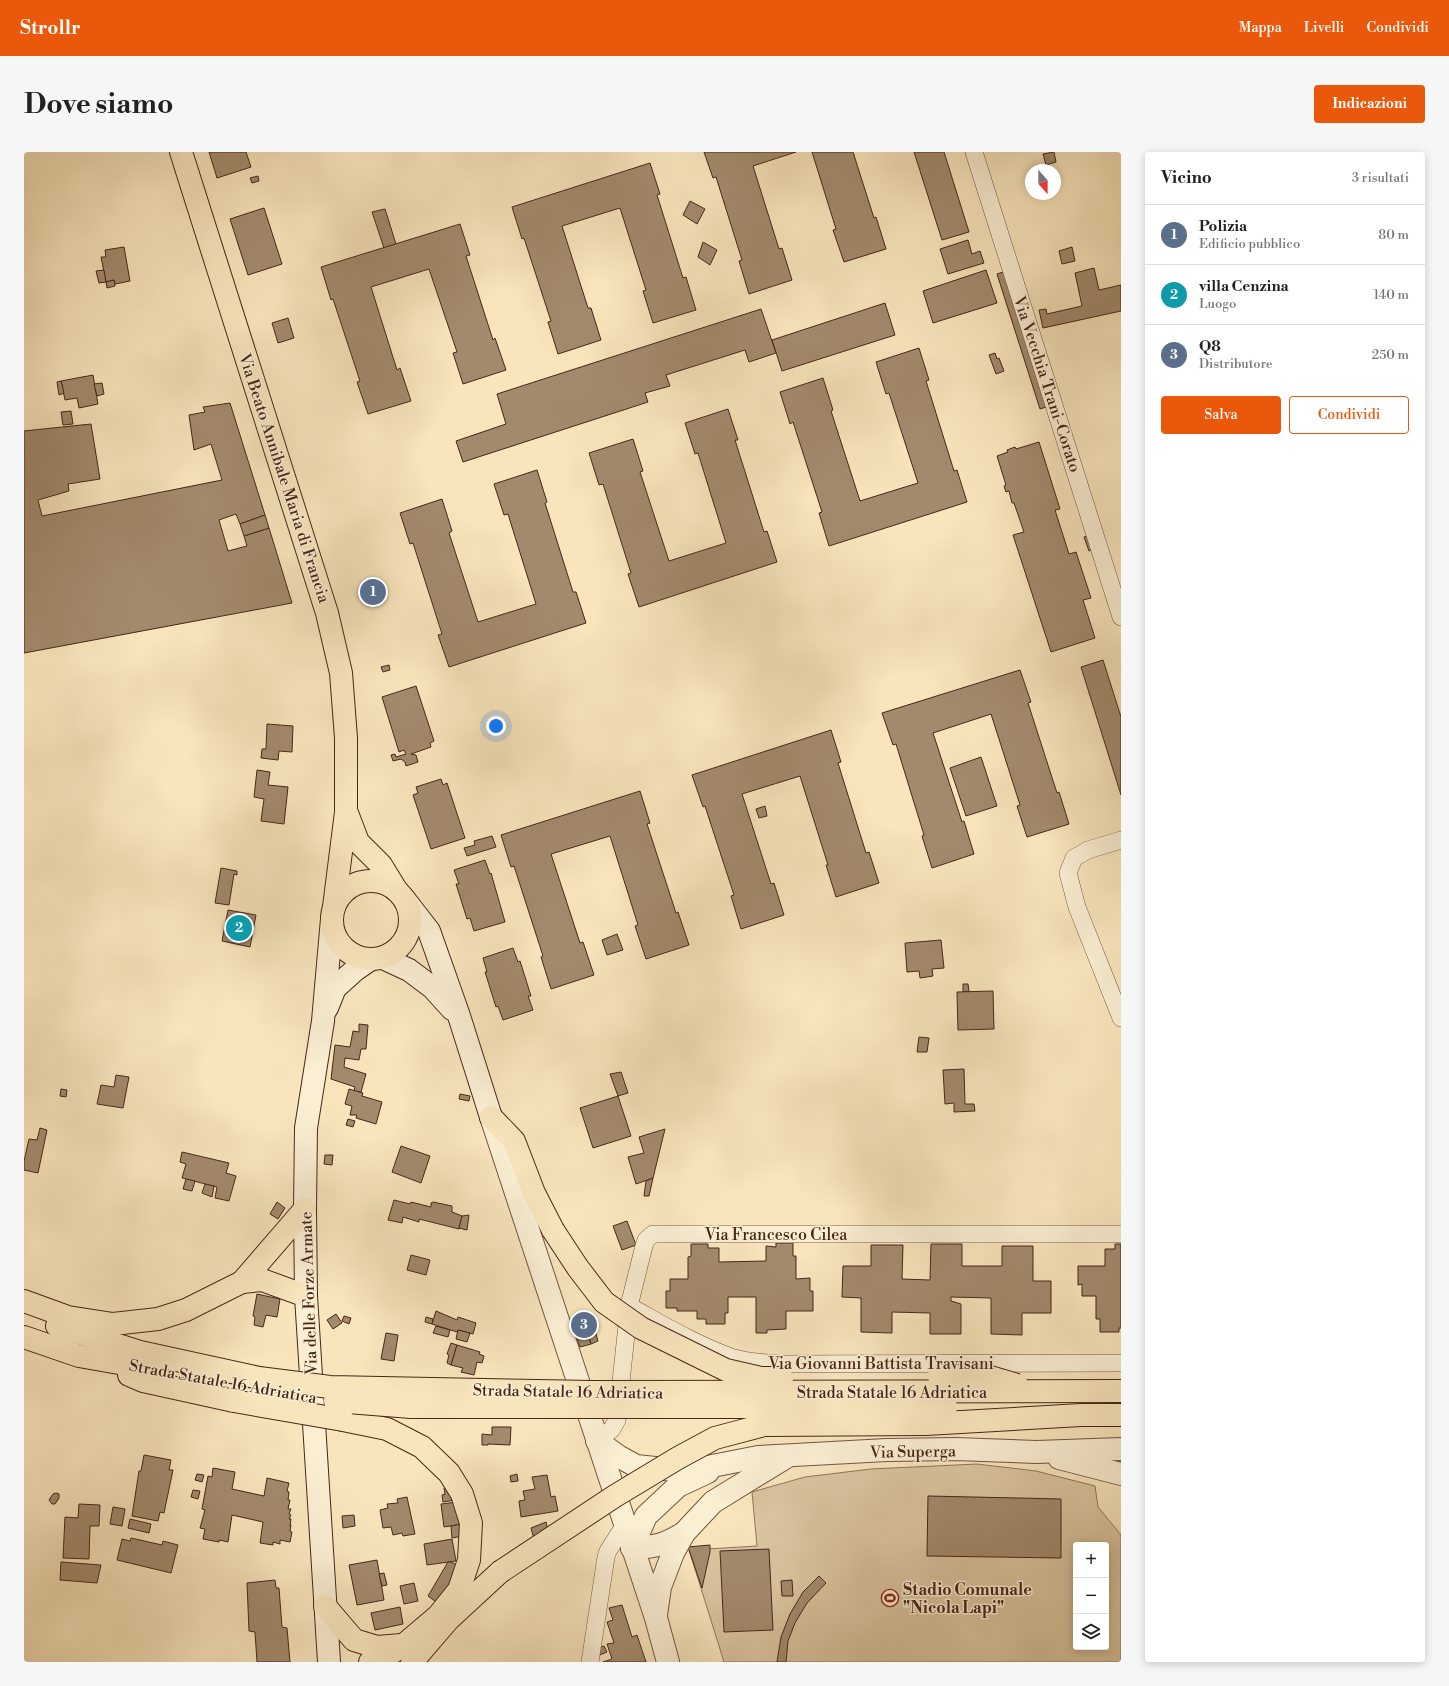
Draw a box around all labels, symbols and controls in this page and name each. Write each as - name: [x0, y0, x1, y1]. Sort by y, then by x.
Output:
- text: Strollr: [20, 16, 81, 40]
- text: Mappa: [1239, 19, 1282, 37]
- text: Livelli: [1304, 19, 1344, 37]
- text: Condividi: [1366, 19, 1429, 37]
- button: Indicazioni: [1314, 85, 1425, 123]
- text: Dove siamo: [24, 87, 173, 122]
- north arrow: [1025, 164, 1061, 200]
- text: Vicino: [1161, 167, 1212, 189]
- text: 3 risultati: [1352, 170, 1409, 186]
- text: Polizia: [1199, 217, 1247, 236]
- text: 1: [1171, 227, 1177, 243]
- text: 80 m: [1378, 227, 1409, 243]
- text: Edificio pubblico: [1199, 236, 1300, 252]
- text: villa Cenzina: [1199, 277, 1289, 296]
- text: 2: [1170, 287, 1178, 303]
- text: 140 m: [1373, 287, 1409, 303]
- street label: Via Vecchia Trani-Corato: [1009, 293, 1085, 475]
- text: Luogo: [1199, 296, 1236, 312]
- text: Q8: [1199, 337, 1221, 356]
- text: 3: [1170, 347, 1178, 363]
- text: 250 m: [1372, 347, 1409, 363]
- street label: Via Beato Annibale Maria di Francia: [234, 350, 334, 606]
- text: Distributore: [1199, 356, 1273, 372]
- button: Salva: [1161, 396, 1281, 434]
- button: Condividi: [1289, 396, 1409, 434]
- pin: 1: [360, 577, 386, 607]
- your location: [486, 716, 506, 736]
- pin: 2: [226, 913, 252, 943]
- street label: Via delle Forze Armate: [296, 1211, 322, 1376]
- street label: Via Francesco Cilea: [704, 1225, 848, 1245]
- pin: 3: [571, 1310, 597, 1340]
- street label: Via Giovanni Battista Travisani: [767, 1354, 994, 1374]
- street label: Strada Statale 16 Adriatica: [127, 1356, 319, 1409]
- street label: Strada Statale 16 Adriatica: [473, 1380, 664, 1404]
- street label: Strada Statale 16 Adriatica: [797, 1383, 988, 1403]
- street label: Via Superga: [869, 1441, 957, 1463]
- map controls: [1073, 1542, 1109, 1650]
- button: +: [1073, 1542, 1109, 1578]
- button: −: [1073, 1578, 1109, 1614]
- place label: Stadio Comunale "Nicola Lapi": [903, 1580, 1032, 1618]
- sports icon: Stadio Comunale "Nicola Lapi": [880, 1588, 900, 1608]
- button: layers: [1073, 1614, 1109, 1650]

